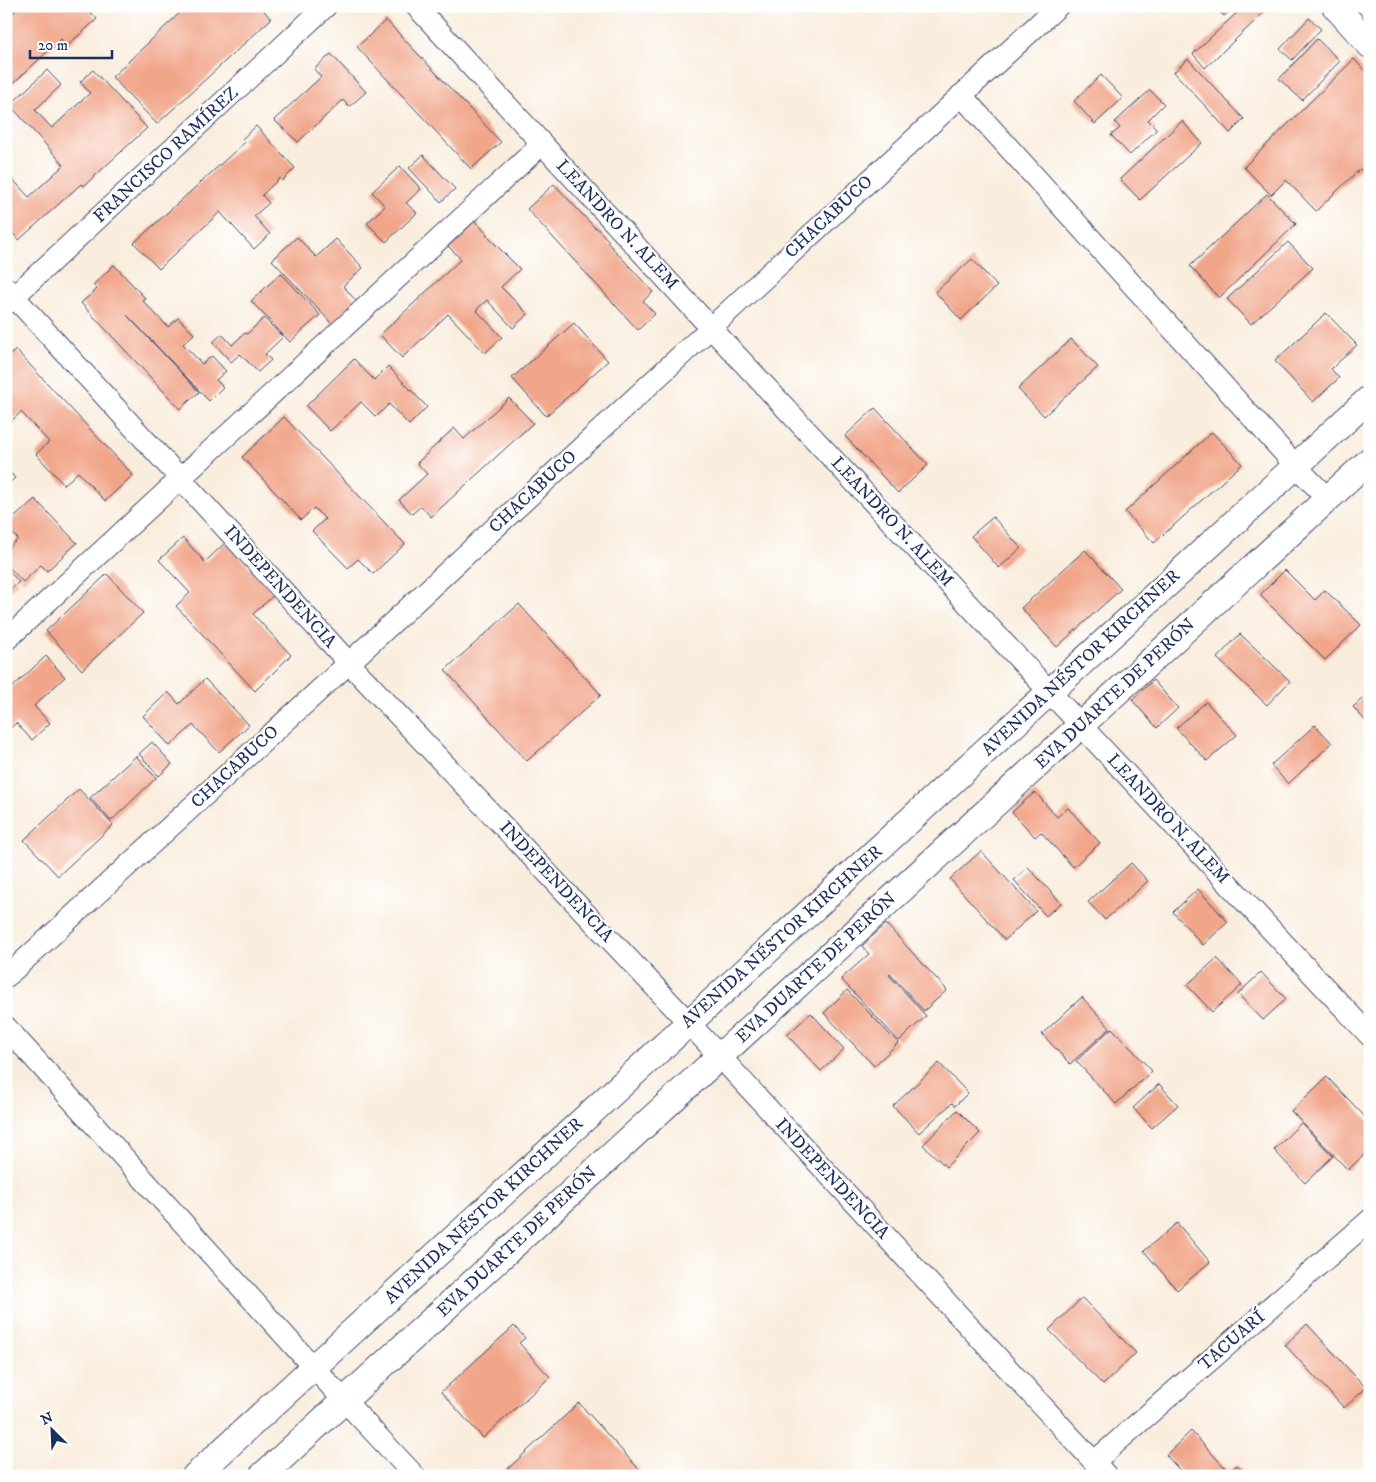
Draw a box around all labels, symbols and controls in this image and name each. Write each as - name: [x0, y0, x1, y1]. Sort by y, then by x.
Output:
- scale bar: [30, 28, 112, 60]
- text: 20 m: [38, 36, 68, 55]
- street label: FRANCISCO RAMÍREZ: [88, 81, 243, 228]
- street label: LEANDRO N. ALEM: [551, 155, 683, 295]
- street label: CHACABUCO: [781, 171, 877, 263]
- street label: CHACABUCO: [485, 446, 581, 538]
- street label: LEANDRO N. ALEM: [826, 452, 958, 592]
- street label: INDEPENDENCIA: [219, 521, 341, 653]
- street label: AVENIDA NÉSTOR KIRCHNER: [977, 565, 1185, 761]
- street label: EVA DUARTE DE PERÓN: [1030, 614, 1200, 774]
- street label: CHACABUCO: [187, 721, 283, 813]
- street label: LEANDRO N. ALEM: [1102, 749, 1234, 889]
- street label: INDEPENDENCIA: [494, 817, 618, 947]
- street label: AVENIDA NÉSTOR KIRCHNER: [677, 841, 887, 1033]
- street label: EVA DUARTE DE PERÓN: [731, 888, 901, 1048]
- street label: AVENIDA NÉSTOR KIRCHNER: [380, 1113, 588, 1309]
- street label: INDEPENDENCIA: [770, 1114, 894, 1244]
- street label: EVA DUARTE DE PERÓN: [432, 1162, 602, 1322]
- street label: TACUARÍ: [1194, 1304, 1271, 1376]
- north arrow: [28, 1404, 78, 1454]
- text: N: [38, 1408, 56, 1430]

